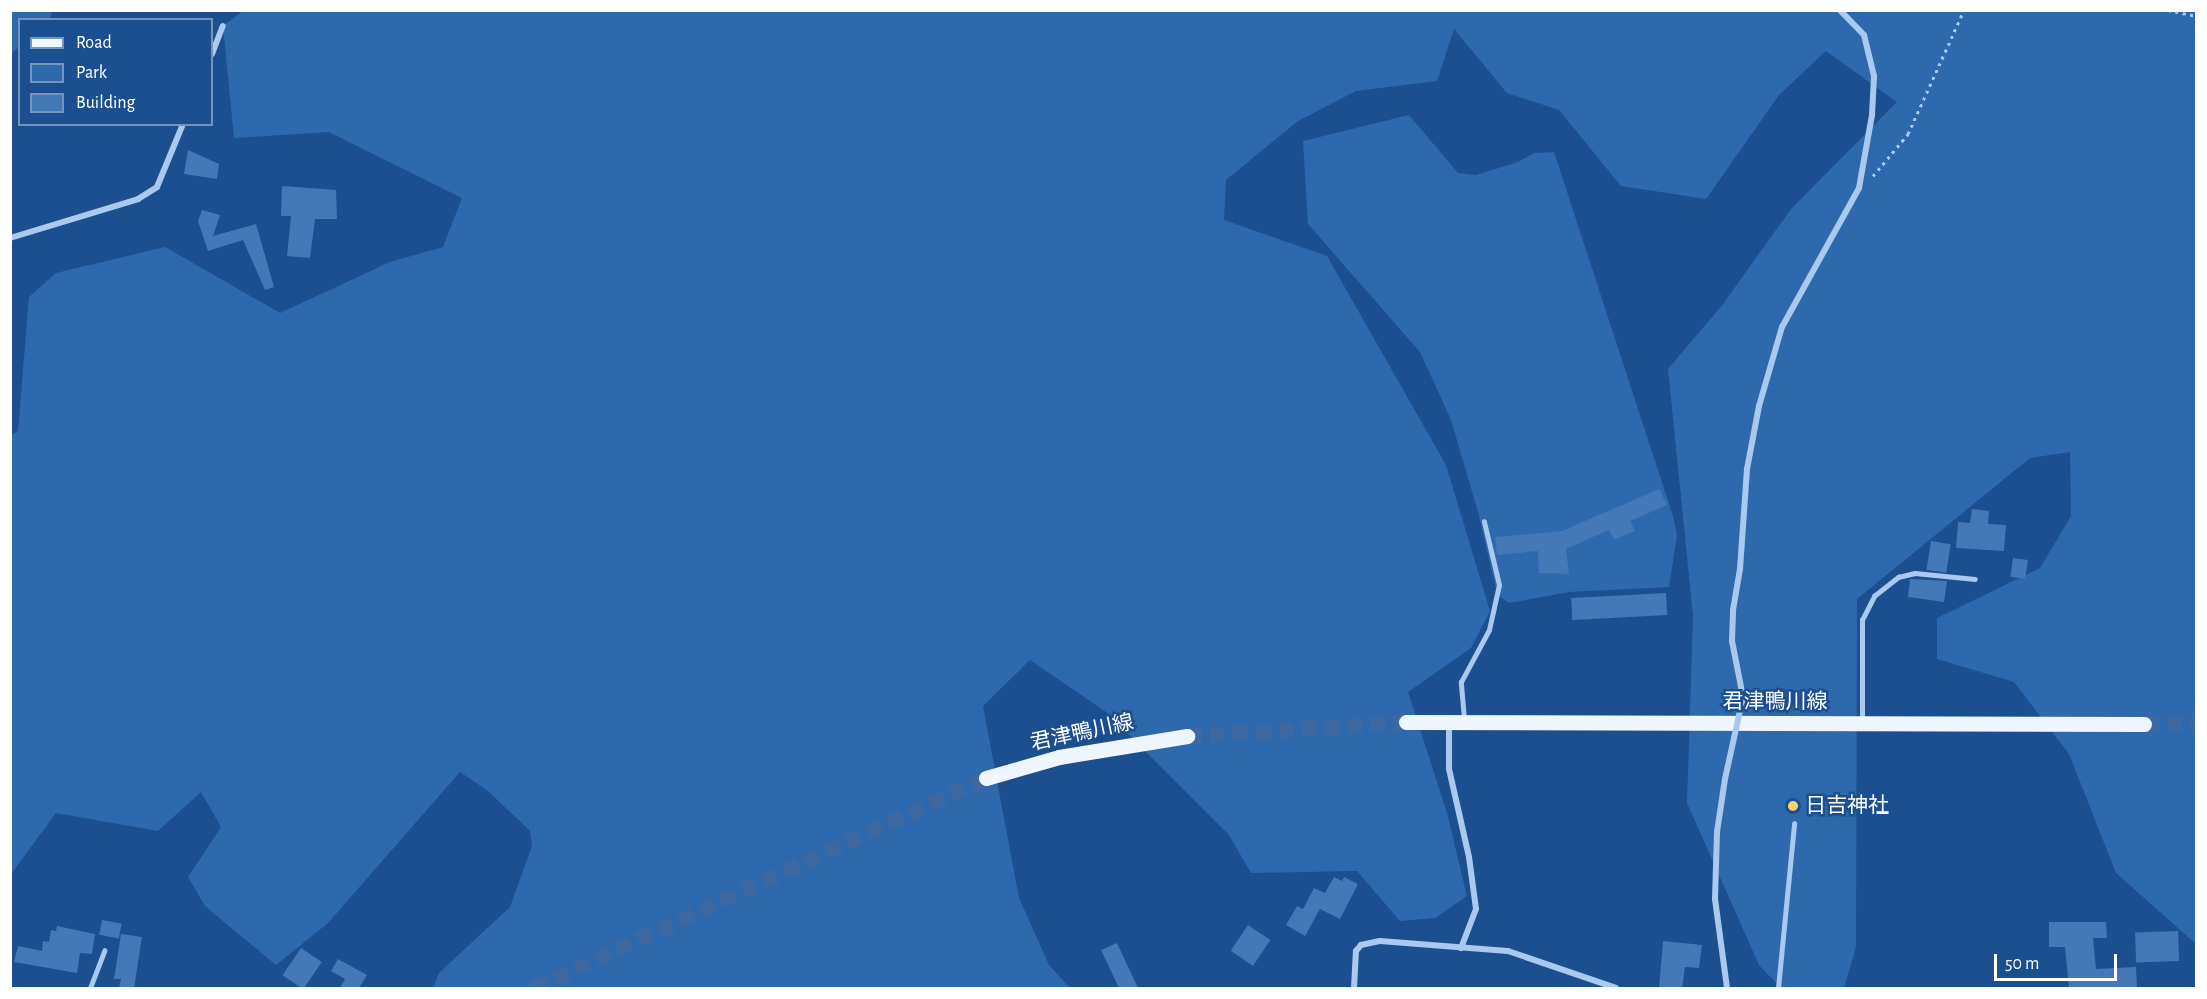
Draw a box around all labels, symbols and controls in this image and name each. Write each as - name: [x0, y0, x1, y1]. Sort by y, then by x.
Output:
- legend: [18, 18, 213, 126]
- text: Road: [76, 34, 112, 52]
- text: Park: [76, 64, 107, 82]
- text: Building: [76, 94, 135, 112]
- street label: 君津鴨川線: [1723, 689, 1827, 715]
- street label: 君津鴨川線: [1028, 710, 1136, 756]
- place label: 日吉神社: [1805, 793, 1889, 819]
- marker: 日吉神社: [1786, 799, 1800, 813]
- scale bar: [1997, 942, 2120, 980]
- text: 50 m: [2005, 955, 2039, 973]

